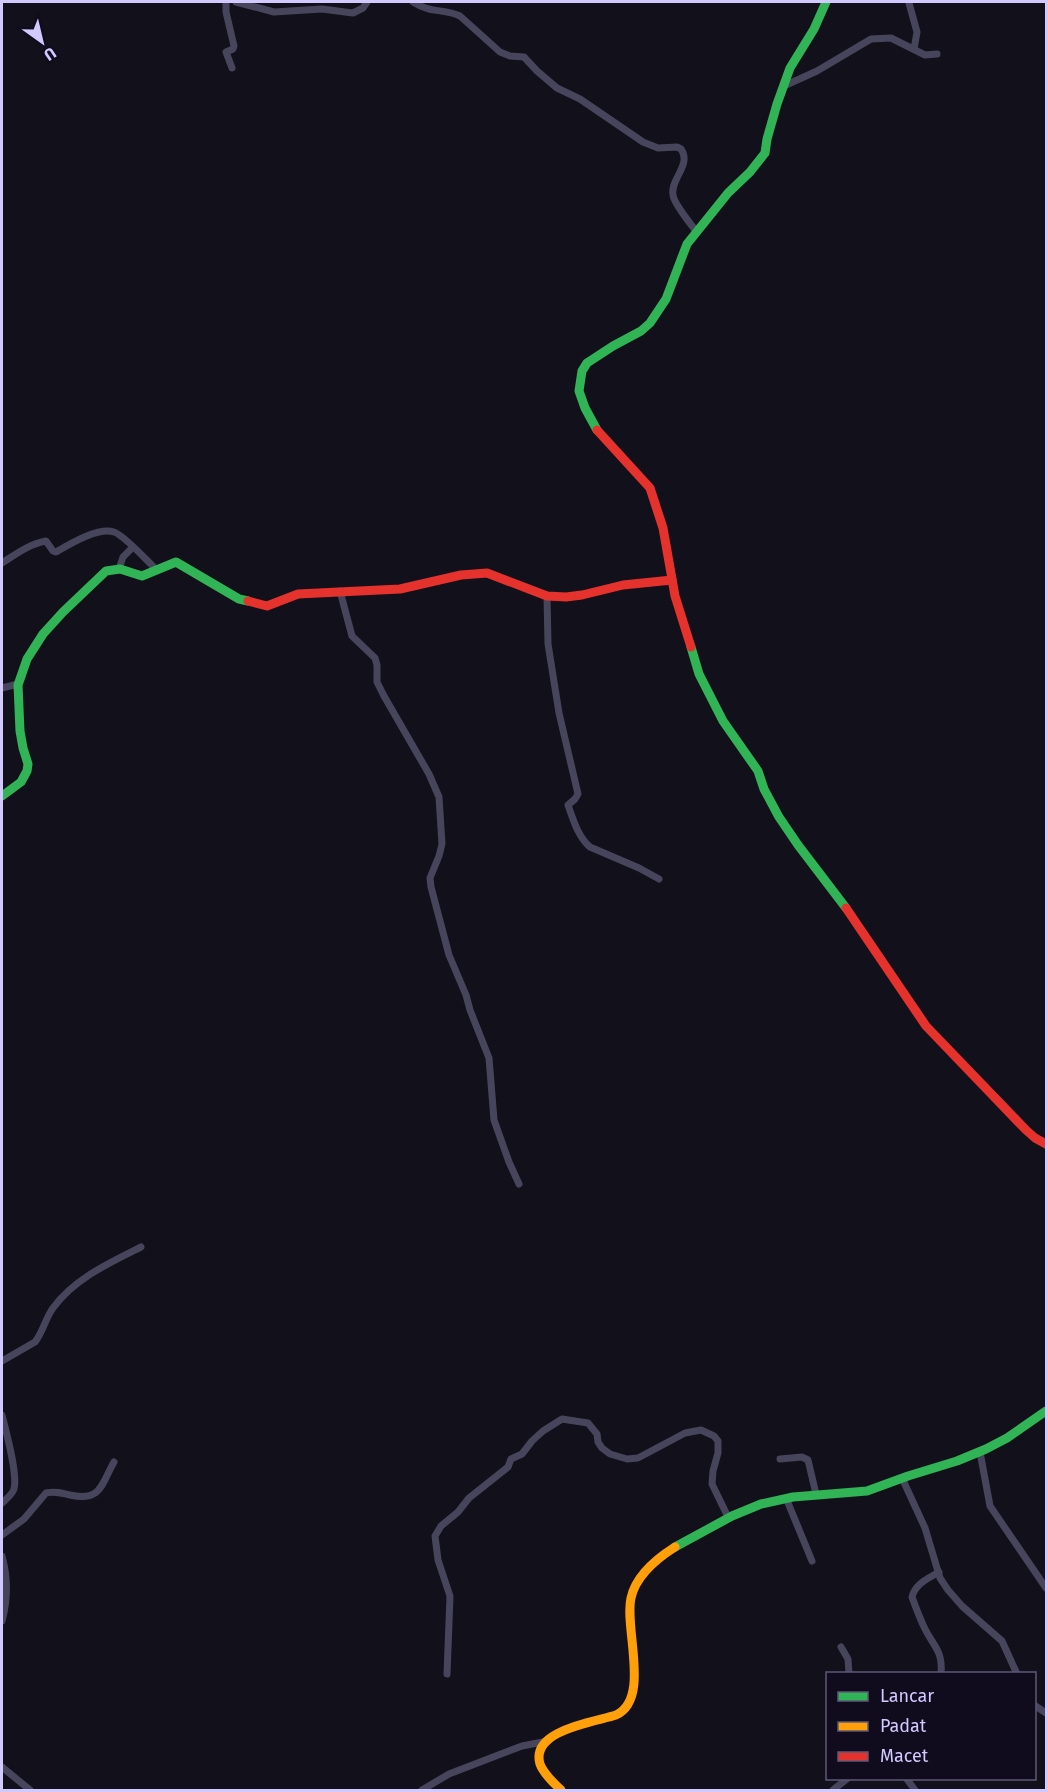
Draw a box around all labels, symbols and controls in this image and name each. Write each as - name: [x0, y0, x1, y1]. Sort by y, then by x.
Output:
- north arrow: [12, 12, 72, 72]
- text: U: [40, 43, 60, 65]
- legend: [826, 1672, 1036, 1780]
- text: Lancar: [880, 1685, 934, 1707]
- text: Padat: [880, 1715, 927, 1737]
- text: Macet: [880, 1745, 929, 1767]

